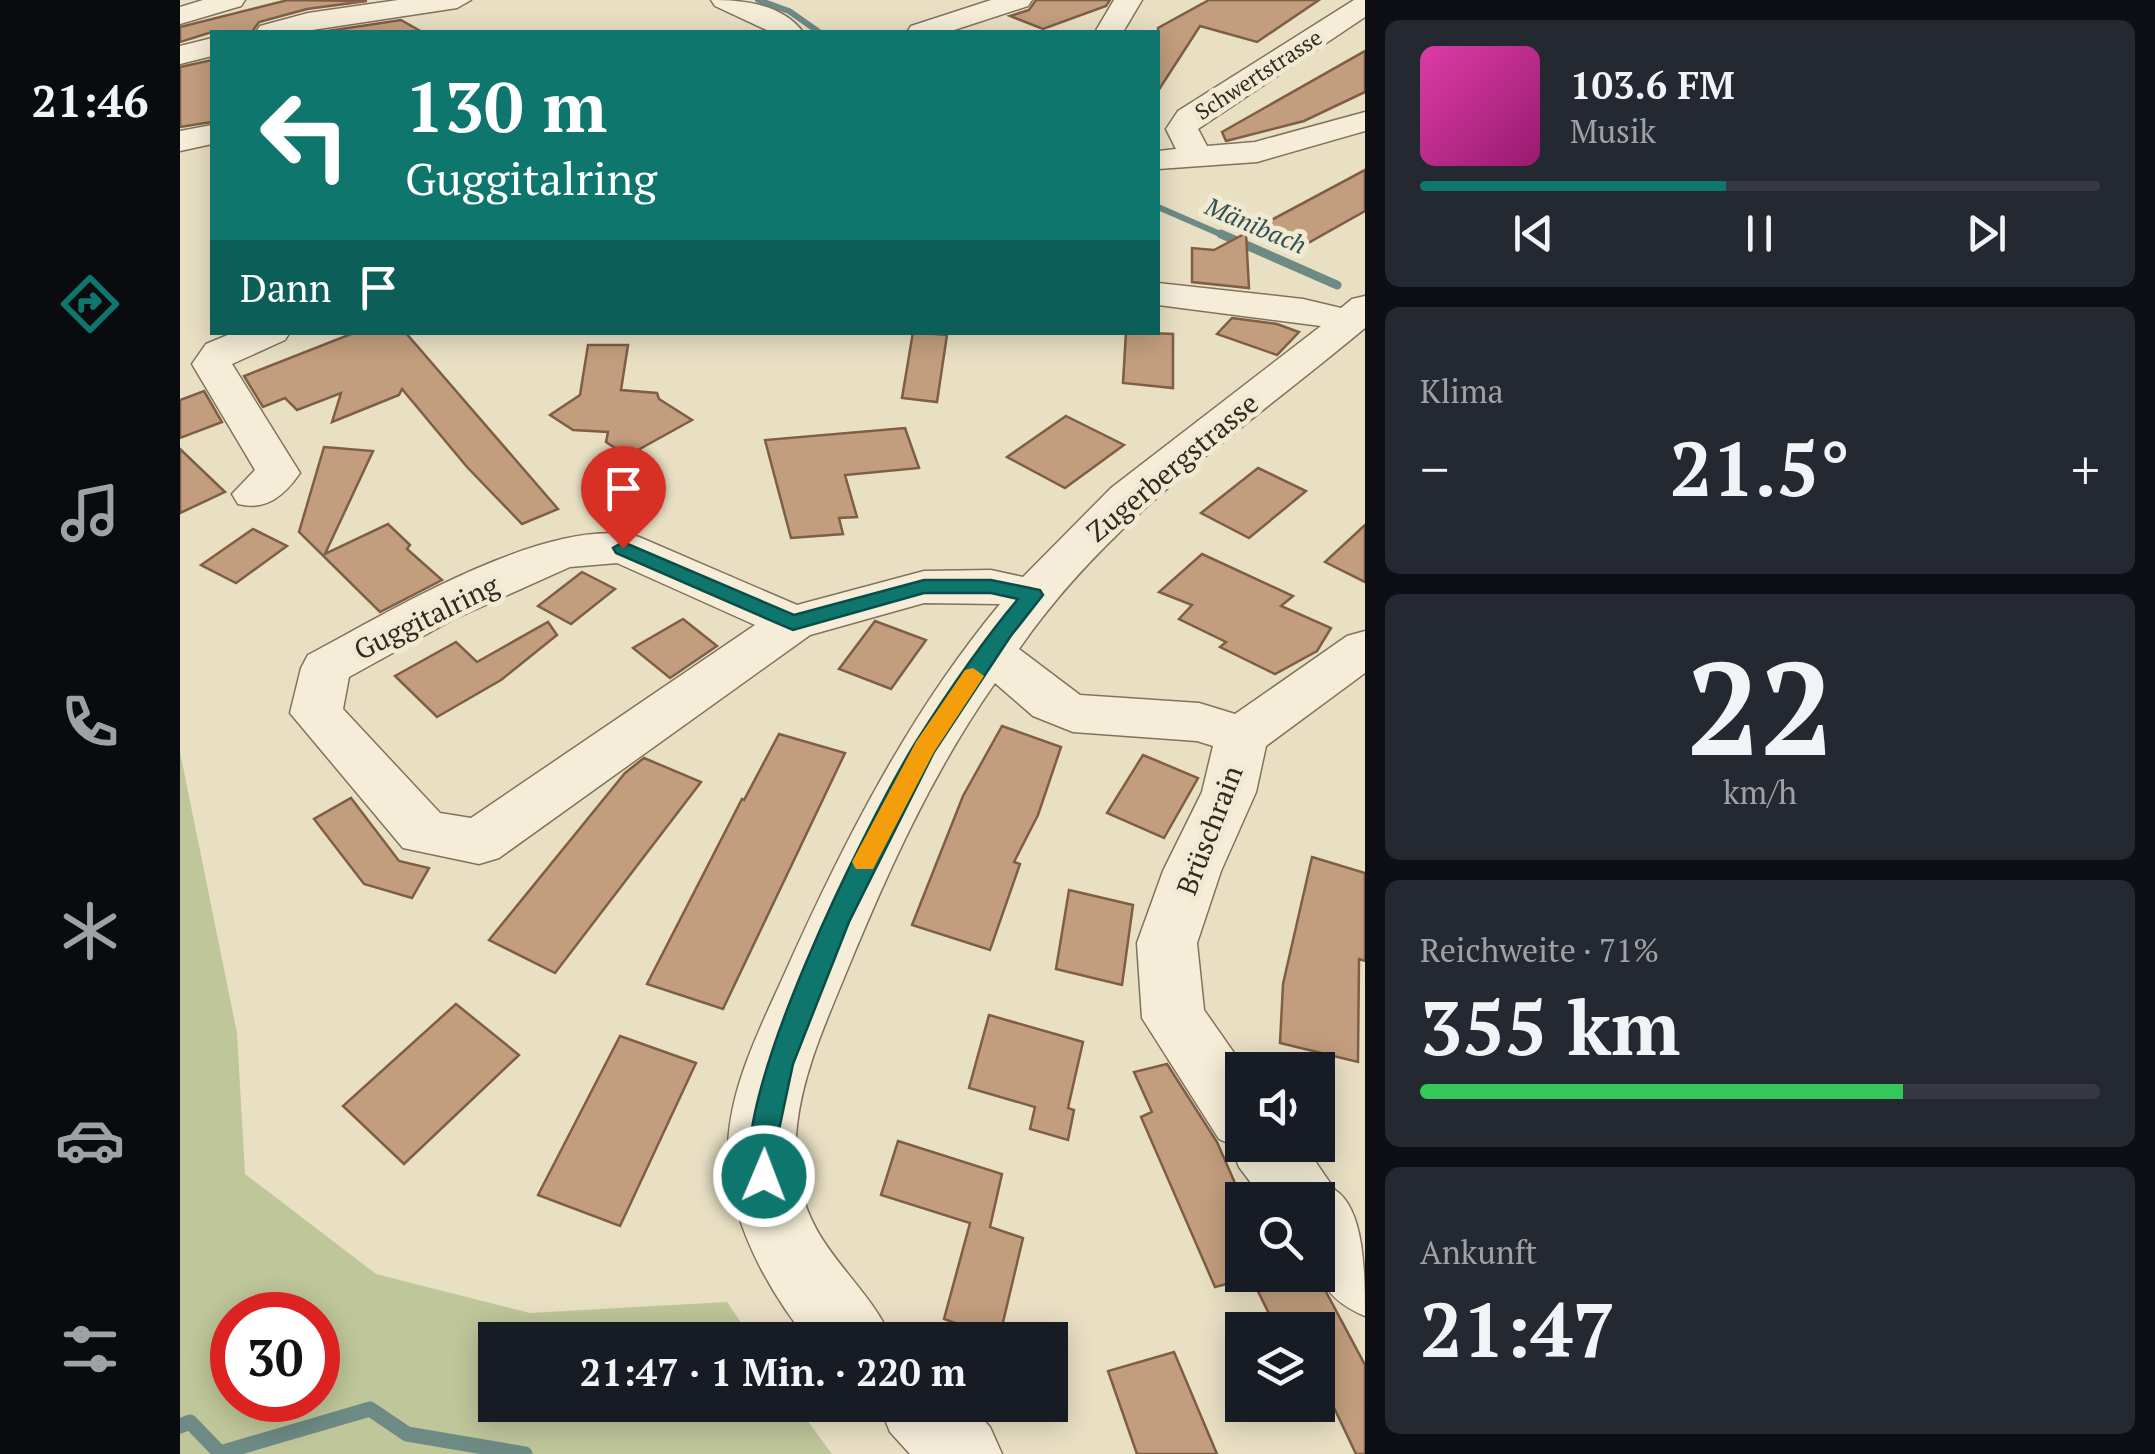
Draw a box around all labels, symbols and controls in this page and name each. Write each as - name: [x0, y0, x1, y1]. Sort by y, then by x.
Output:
- street label: Schwertstrasse: [1189, 22, 1327, 126]
- text: 130 m: [405, 59, 607, 152]
- text: 103.6 FM: [1570, 60, 1735, 110]
- text: 21:46: [31, 70, 149, 130]
- icon: left: [240, 70, 370, 200]
- text: Musik: [1570, 110, 1656, 152]
- text: Guggitalring: [405, 148, 657, 208]
- water label: Mänibach: [1200, 189, 1311, 261]
- icon: previous: [1506, 206, 1561, 261]
- icon: pause: [1732, 206, 1787, 261]
- icon: next: [1959, 206, 2014, 261]
- icon: arrive: [351, 260, 406, 315]
- text: Dann: [240, 263, 331, 313]
- icon: directions: [55, 269, 125, 339]
- text: Klima: [1420, 370, 1504, 412]
- street label: Zugerbergstrasse: [1078, 384, 1266, 550]
- text: 21.5°: [1670, 418, 1850, 517]
- text: −: [1420, 432, 1449, 505]
- text: +: [2071, 432, 2100, 505]
- pin: [581, 446, 666, 549]
- icon: arrive: [596, 461, 651, 516]
- icon: music: [55, 478, 125, 548]
- street label: Guggitalring: [347, 565, 506, 668]
- text: 22: [1687, 620, 1833, 792]
- icon: phone: [55, 687, 125, 757]
- street label: Brüschrain: [1167, 760, 1251, 900]
- text: km/h: [1723, 771, 1797, 813]
- icon: climate: [55, 896, 125, 966]
- text: Reichweite · 71%: [1420, 929, 1659, 971]
- text: 355 km: [1420, 977, 1680, 1076]
- map controls: [1225, 1052, 1335, 1422]
- button: sound: [1225, 1052, 1335, 1162]
- icon: car: [55, 1105, 125, 1175]
- position arrow: [712, 1124, 816, 1228]
- button: search: [1225, 1182, 1335, 1292]
- text: Ankunft: [1420, 1231, 1537, 1273]
- text: 21:47: [1420, 1279, 1615, 1378]
- speed limit sign: 30: [210, 1292, 340, 1422]
- button: layers: [1225, 1312, 1335, 1422]
- icon: filters: [55, 1314, 125, 1384]
- text: 21:47 · 1 Min. · 220 m: [580, 1347, 966, 1397]

